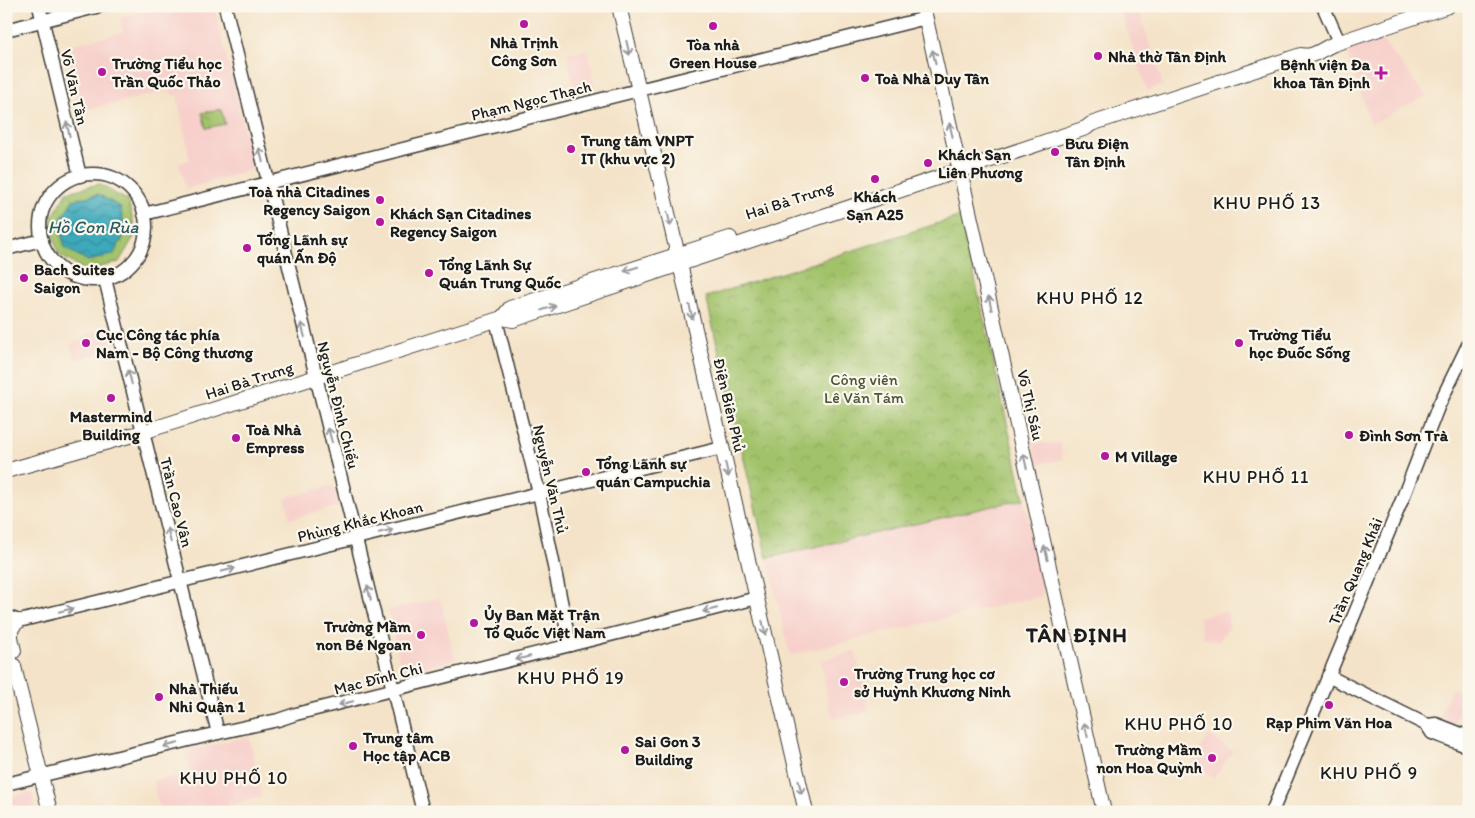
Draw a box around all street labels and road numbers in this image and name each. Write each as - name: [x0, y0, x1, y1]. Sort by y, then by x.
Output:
- street label: Võ Văn Tần: [57, 47, 92, 127]
- street label: Phạm Ngọc Thạch: [469, 76, 593, 125]
- street label: Hai Bà Trưng: [743, 177, 836, 224]
- street label: Nguyễn Đình Chiểu: [313, 339, 364, 471]
- street label: Điện Biên Phủ: [709, 356, 750, 454]
- street label: Hai Bà Trưng: [203, 357, 296, 404]
- street label: Võ Thị Sáu: [1013, 368, 1048, 442]
- street label: Nguyễn Văn Thủ: [529, 423, 572, 536]
- street label: Trần Cao Vân: [156, 455, 197, 549]
- street label: Phùng Khắc Khoan: [295, 497, 425, 546]
- street label: Trần Quang Khải: [1324, 515, 1387, 628]
- street label: Mạc Đĩnh Chi: [332, 658, 424, 699]

